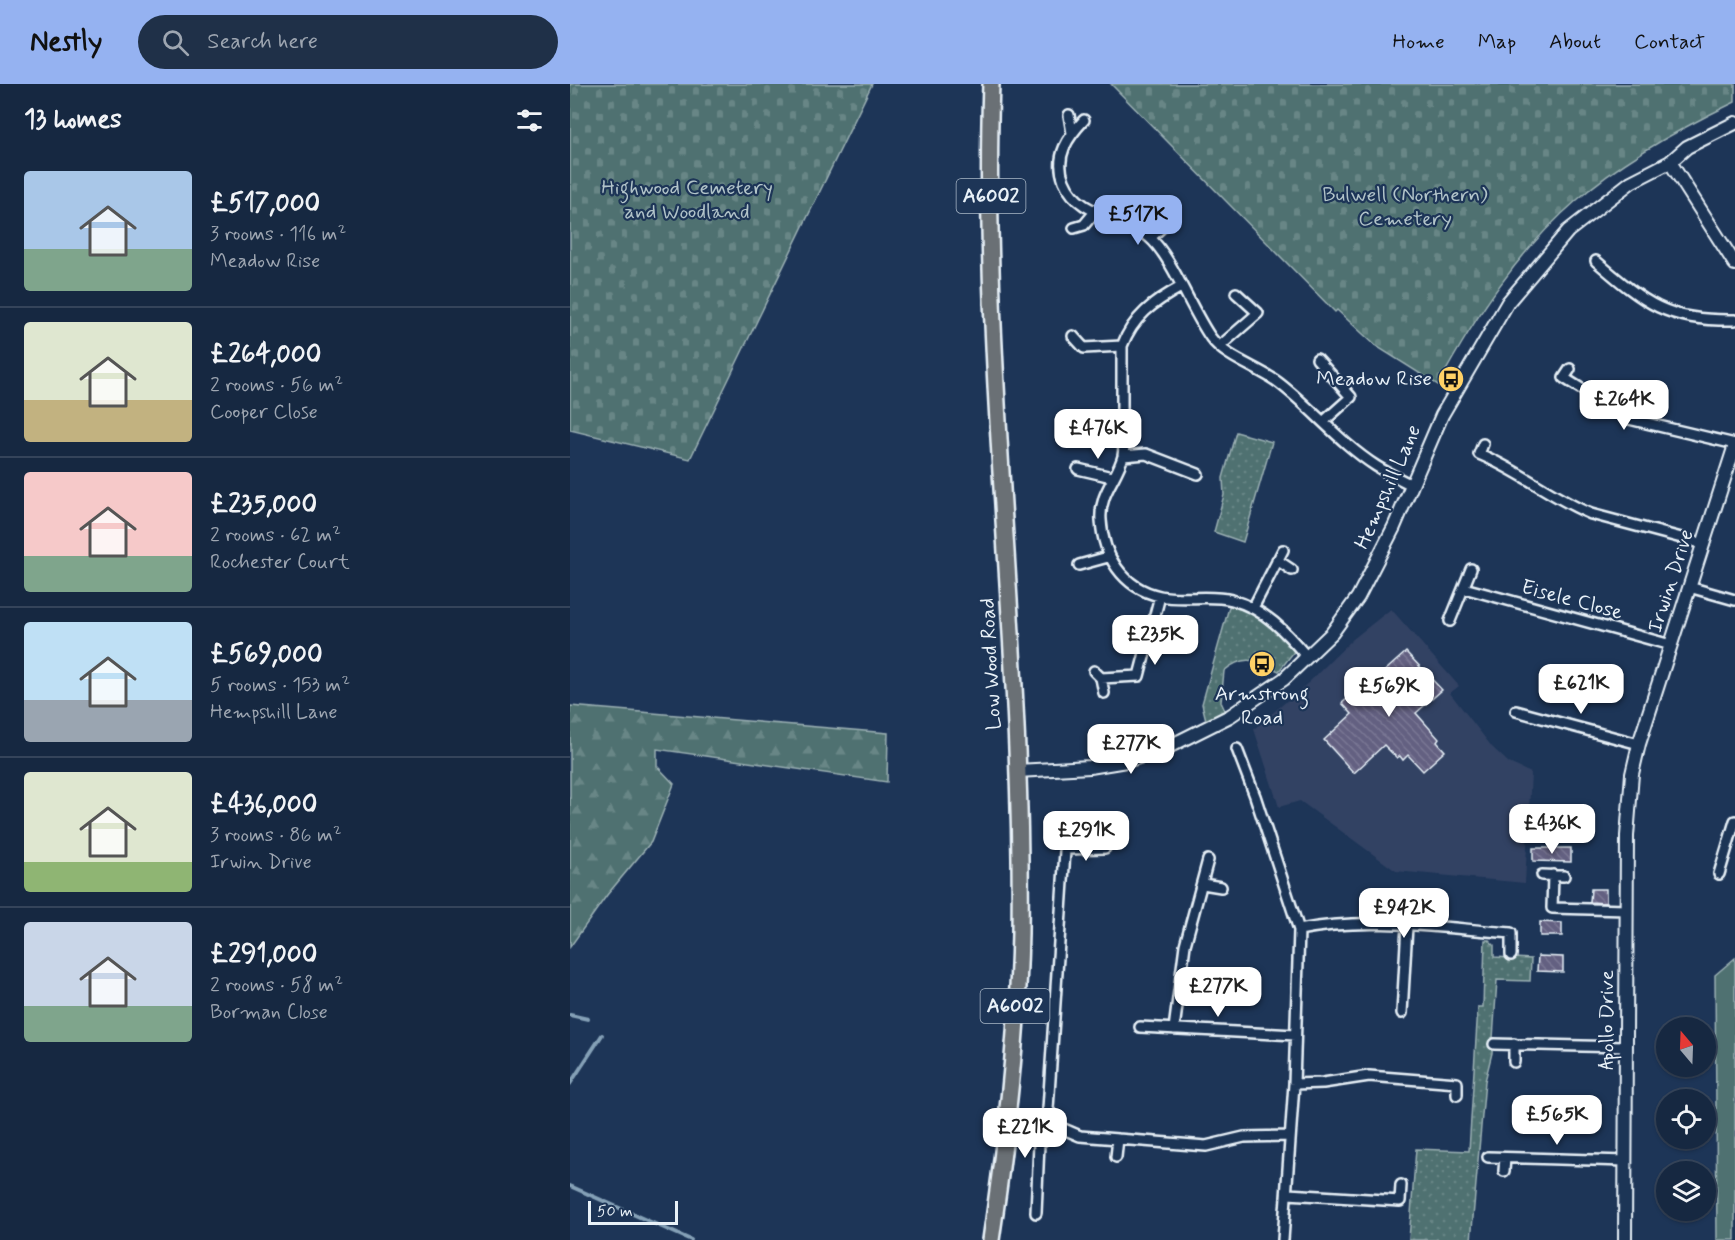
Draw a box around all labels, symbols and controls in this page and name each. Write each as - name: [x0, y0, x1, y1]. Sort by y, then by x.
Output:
- search box: [138, 15, 558, 69]
- text: Nestly: [30, 24, 102, 61]
- icon: search: [159, 26, 192, 59]
- text: Search here: [207, 28, 318, 56]
- text: Home: [1393, 28, 1445, 56]
- text: Map: [1478, 28, 1516, 56]
- text: About: [1549, 28, 1601, 56]
- text: Contact: [1634, 28, 1705, 56]
- text: 13 homes: [24, 103, 122, 137]
- icon: filters: [513, 104, 546, 137]
- park label: Highwood Cemetery and Woodland: [601, 174, 773, 226]
- road number: A6002: [956, 179, 1026, 213]
- park label: Bulwell (Northern) Cemetery: [1322, 181, 1488, 233]
- text: £517,000: [210, 187, 320, 221]
- icon: home: [72, 195, 144, 267]
- pin: £517K: [1096, 195, 1180, 246]
- text: £517K: [1108, 201, 1168, 228]
- text: 3 rooms · 116 m²: [210, 221, 346, 248]
- text: Meadow Rise: [210, 248, 320, 275]
- text: £264,000: [210, 338, 321, 372]
- icon: home: [72, 346, 144, 418]
- bus stop icon: Meadow Rise: [1436, 364, 1466, 394]
- place label: Meadow Rise: [1316, 365, 1432, 393]
- text: 2 rooms · 56 m²: [210, 372, 343, 399]
- pin: £264K: [1582, 380, 1666, 431]
- text: £264K: [1594, 386, 1654, 413]
- text: Cooper Close: [210, 399, 318, 426]
- pin: £476K: [1056, 409, 1140, 460]
- text: £476K: [1068, 415, 1128, 442]
- street label: Hempshill Lane: [1348, 420, 1428, 554]
- text: £235,000: [210, 488, 317, 522]
- icon: home: [72, 496, 144, 568]
- text: 2 rooms · 62 m²: [210, 522, 341, 549]
- street label: Irwin Drive: [1641, 526, 1701, 636]
- text: Rochester Court: [210, 549, 350, 576]
- street label: Eisele Close: [1518, 573, 1626, 627]
- street label: Low Wood Road: [974, 597, 1008, 731]
- pin: £235K: [1113, 615, 1197, 666]
- text: £235K: [1126, 621, 1184, 648]
- text: £569,000: [210, 638, 323, 672]
- icon: home: [72, 646, 144, 718]
- bus stop icon: Armstrong Road: [1247, 649, 1277, 679]
- pin: £621K: [1539, 664, 1623, 715]
- pin: £569K: [1347, 667, 1431, 718]
- text: £621K: [1553, 670, 1609, 697]
- text: 5 rooms · 153 m²: [210, 672, 350, 699]
- text: £569K: [1358, 673, 1420, 700]
- place label: Armstrong Road: [1215, 680, 1309, 732]
- text: Hempshill Lane: [210, 699, 338, 726]
- pin: £277K: [1089, 724, 1173, 775]
- text: £277K: [1101, 730, 1161, 757]
- text: £436,000: [210, 788, 317, 822]
- icon: home: [72, 796, 144, 868]
- pin: £436K: [1510, 804, 1594, 855]
- text: £436K: [1523, 810, 1581, 837]
- pin: £291K: [1044, 811, 1128, 862]
- text: £291K: [1057, 817, 1115, 844]
- text: 3 rooms · 86 m²: [210, 822, 342, 849]
- text: Irwin Drive: [210, 849, 312, 876]
- pin: £942K: [1362, 888, 1446, 939]
- text: £942K: [1373, 894, 1435, 921]
- text: £291,000: [210, 938, 317, 972]
- icon: home: [72, 946, 144, 1018]
- pin: £277K: [1176, 967, 1260, 1018]
- street label: Apollo Drive: [1593, 970, 1622, 1070]
- text: 2 rooms · 58 m²: [210, 972, 343, 999]
- text: £277K: [1188, 973, 1248, 1000]
- road number: A6002: [980, 989, 1050, 1023]
- text: Borman Close: [210, 999, 328, 1026]
- north arrow: [1656, 1017, 1716, 1077]
- map controls: [1656, 1017, 1716, 1221]
- button: locate: [1656, 1089, 1716, 1149]
- pin: £565K: [1515, 1095, 1599, 1146]
- text: £565K: [1526, 1101, 1588, 1128]
- pin: £221K: [983, 1108, 1067, 1159]
- text: £221K: [997, 1114, 1053, 1141]
- button: layers: [1656, 1161, 1716, 1221]
- scale bar: [588, 1198, 678, 1226]
- text: 50 m: [597, 1201, 633, 1222]

